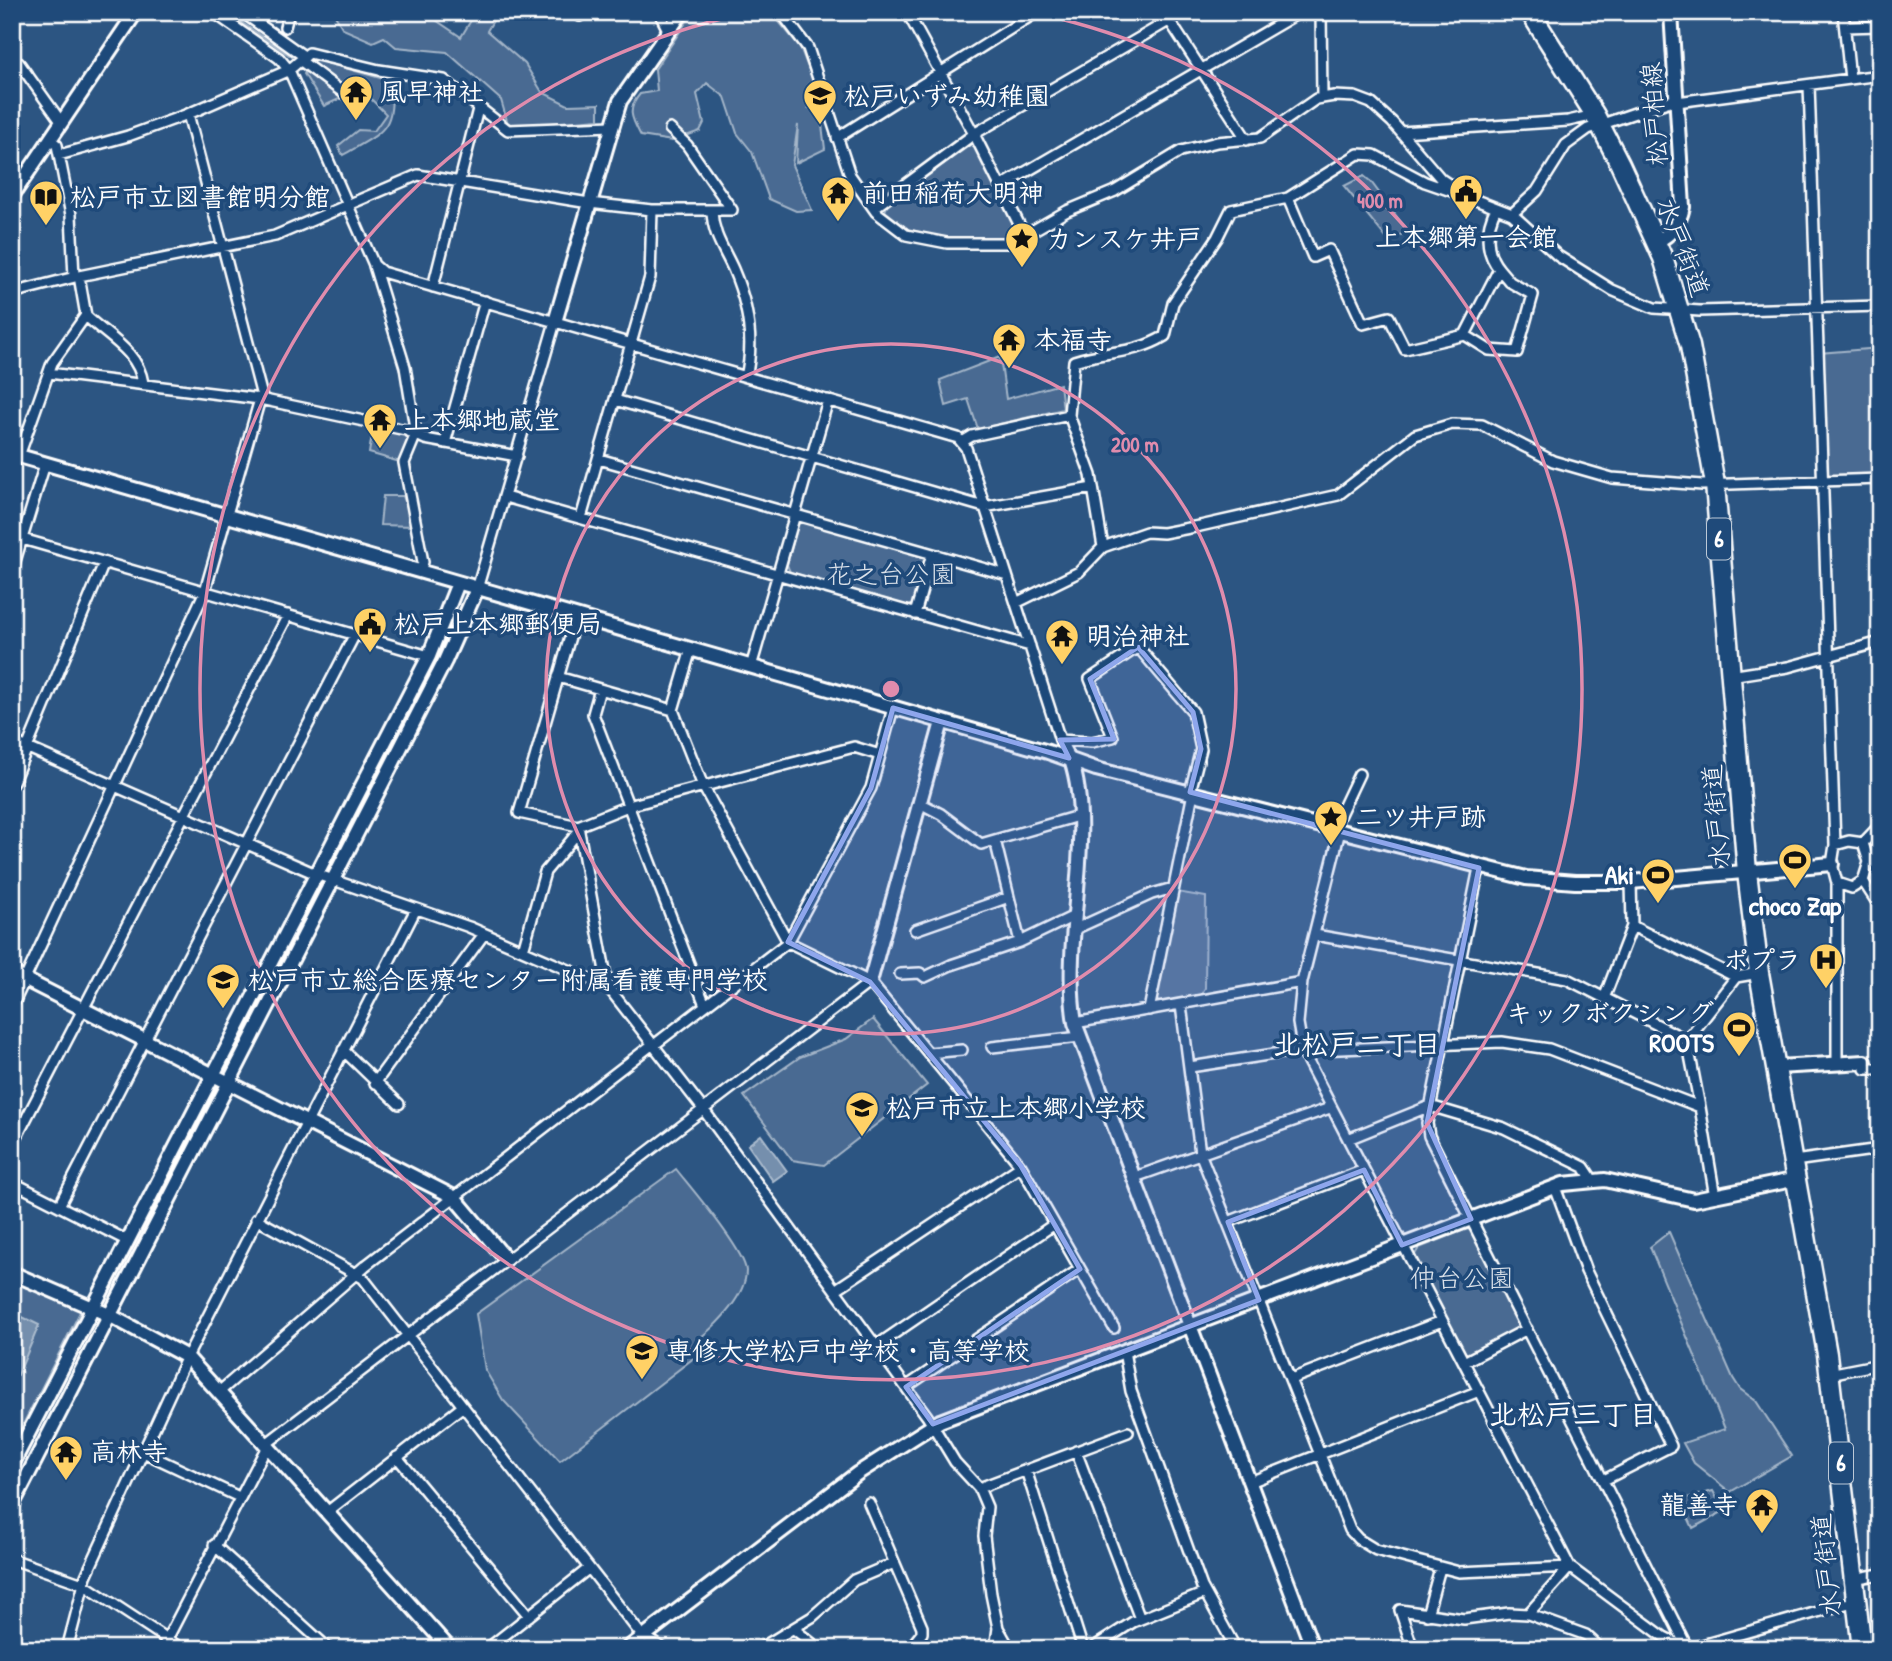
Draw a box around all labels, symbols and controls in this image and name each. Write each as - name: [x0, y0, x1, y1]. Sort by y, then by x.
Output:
- street label: 松戸柏線: [1632, 61, 1675, 167]
- temple icon: 風早神社: [337, 73, 375, 122]
- place label: 風早神社: [380, 74, 484, 109]
- school or university icon: 松戸いずみ幼稚園: [801, 77, 839, 126]
- place label: 松戸いずみ幼稚園: [844, 78, 1050, 113]
- public building icon: 上本郷第一会館: [1447, 172, 1485, 221]
- temple icon: 前田稲荷大明神: [819, 174, 857, 223]
- place label: 前田稲荷大明神: [862, 175, 1044, 210]
- library icon: 松戸市立図書館明分館: [27, 178, 65, 227]
- place label: 松戸市立図書館明分館: [70, 179, 330, 214]
- text: 400 m: [1357, 186, 1403, 215]
- street label: 水戸街道: [1648, 192, 1718, 302]
- place label: 上本郷第一会館: [1375, 219, 1557, 254]
- place icon: カンスケ井戸: [1003, 220, 1041, 269]
- place label: カンスケ井戸: [1046, 221, 1202, 256]
- temple icon: 本福寺: [990, 321, 1028, 370]
- place label: 本福寺: [1034, 322, 1112, 357]
- temple icon: 上本郷地蔵堂: [361, 401, 399, 450]
- place label: 上本郷地蔵堂: [404, 402, 560, 437]
- text: 200 m: [1111, 430, 1159, 459]
- road number: 6: [1707, 518, 1731, 560]
- park label: 花之台公園: [826, 556, 956, 591]
- public building icon: 松戸上本郷郵便局: [351, 605, 389, 654]
- place label: 松戸上本郷郵便局: [394, 606, 602, 641]
- temple icon: 明治神社: [1043, 617, 1081, 666]
- place label: 明治神社: [1086, 618, 1190, 653]
- centre of rings: [879, 677, 903, 701]
- street label: 水戸街道: [1694, 763, 1737, 869]
- place icon: 二ツ井戸跡: [1312, 798, 1350, 847]
- place label: 二ツ井戸跡: [1356, 799, 1486, 834]
- sports icon: choco Zap: [1776, 841, 1814, 890]
- sports icon: Aki: [1639, 856, 1677, 905]
- place label: Aki: [1605, 857, 1634, 892]
- place label: choco Zap: [1749, 888, 1842, 924]
- hospital icon: ポプラ: [1807, 941, 1845, 990]
- place label: ポプラ: [1723, 942, 1801, 977]
- school or university icon: 松戸市立総合医療センター附属看護専門学校: [204, 961, 242, 1010]
- place label: 松戸市立総合医療センター附属看護専門学校: [248, 962, 768, 997]
- place label: キックボクシング ROOTS: [1506, 995, 1714, 1060]
- sports icon: キックボクシング ROOTS: [1720, 1009, 1758, 1058]
- district label: 北松戸二丁目: [1273, 1025, 1441, 1063]
- school or university icon: 松戸市立上本郷小学校: [843, 1089, 881, 1138]
- place label: 松戸市立上本郷小学校: [886, 1090, 1146, 1125]
- park label: 仲台公園: [1410, 1260, 1514, 1295]
- school or university icon: 専修大学松戸中学校・高等学校: [623, 1332, 661, 1381]
- place label: 専修大学松戸中学校・高等学校: [666, 1333, 1030, 1368]
- district label: 北松戸三丁目: [1489, 1395, 1657, 1433]
- temple icon: 高林寺: [47, 1433, 85, 1482]
- place label: 高林寺: [90, 1434, 168, 1469]
- road number: 6: [1829, 1442, 1853, 1484]
- temple icon: 龍善寺: [1743, 1486, 1781, 1535]
- place label: 龍善寺: [1660, 1487, 1738, 1522]
- street label: 水戸街道: [1803, 1512, 1848, 1619]

